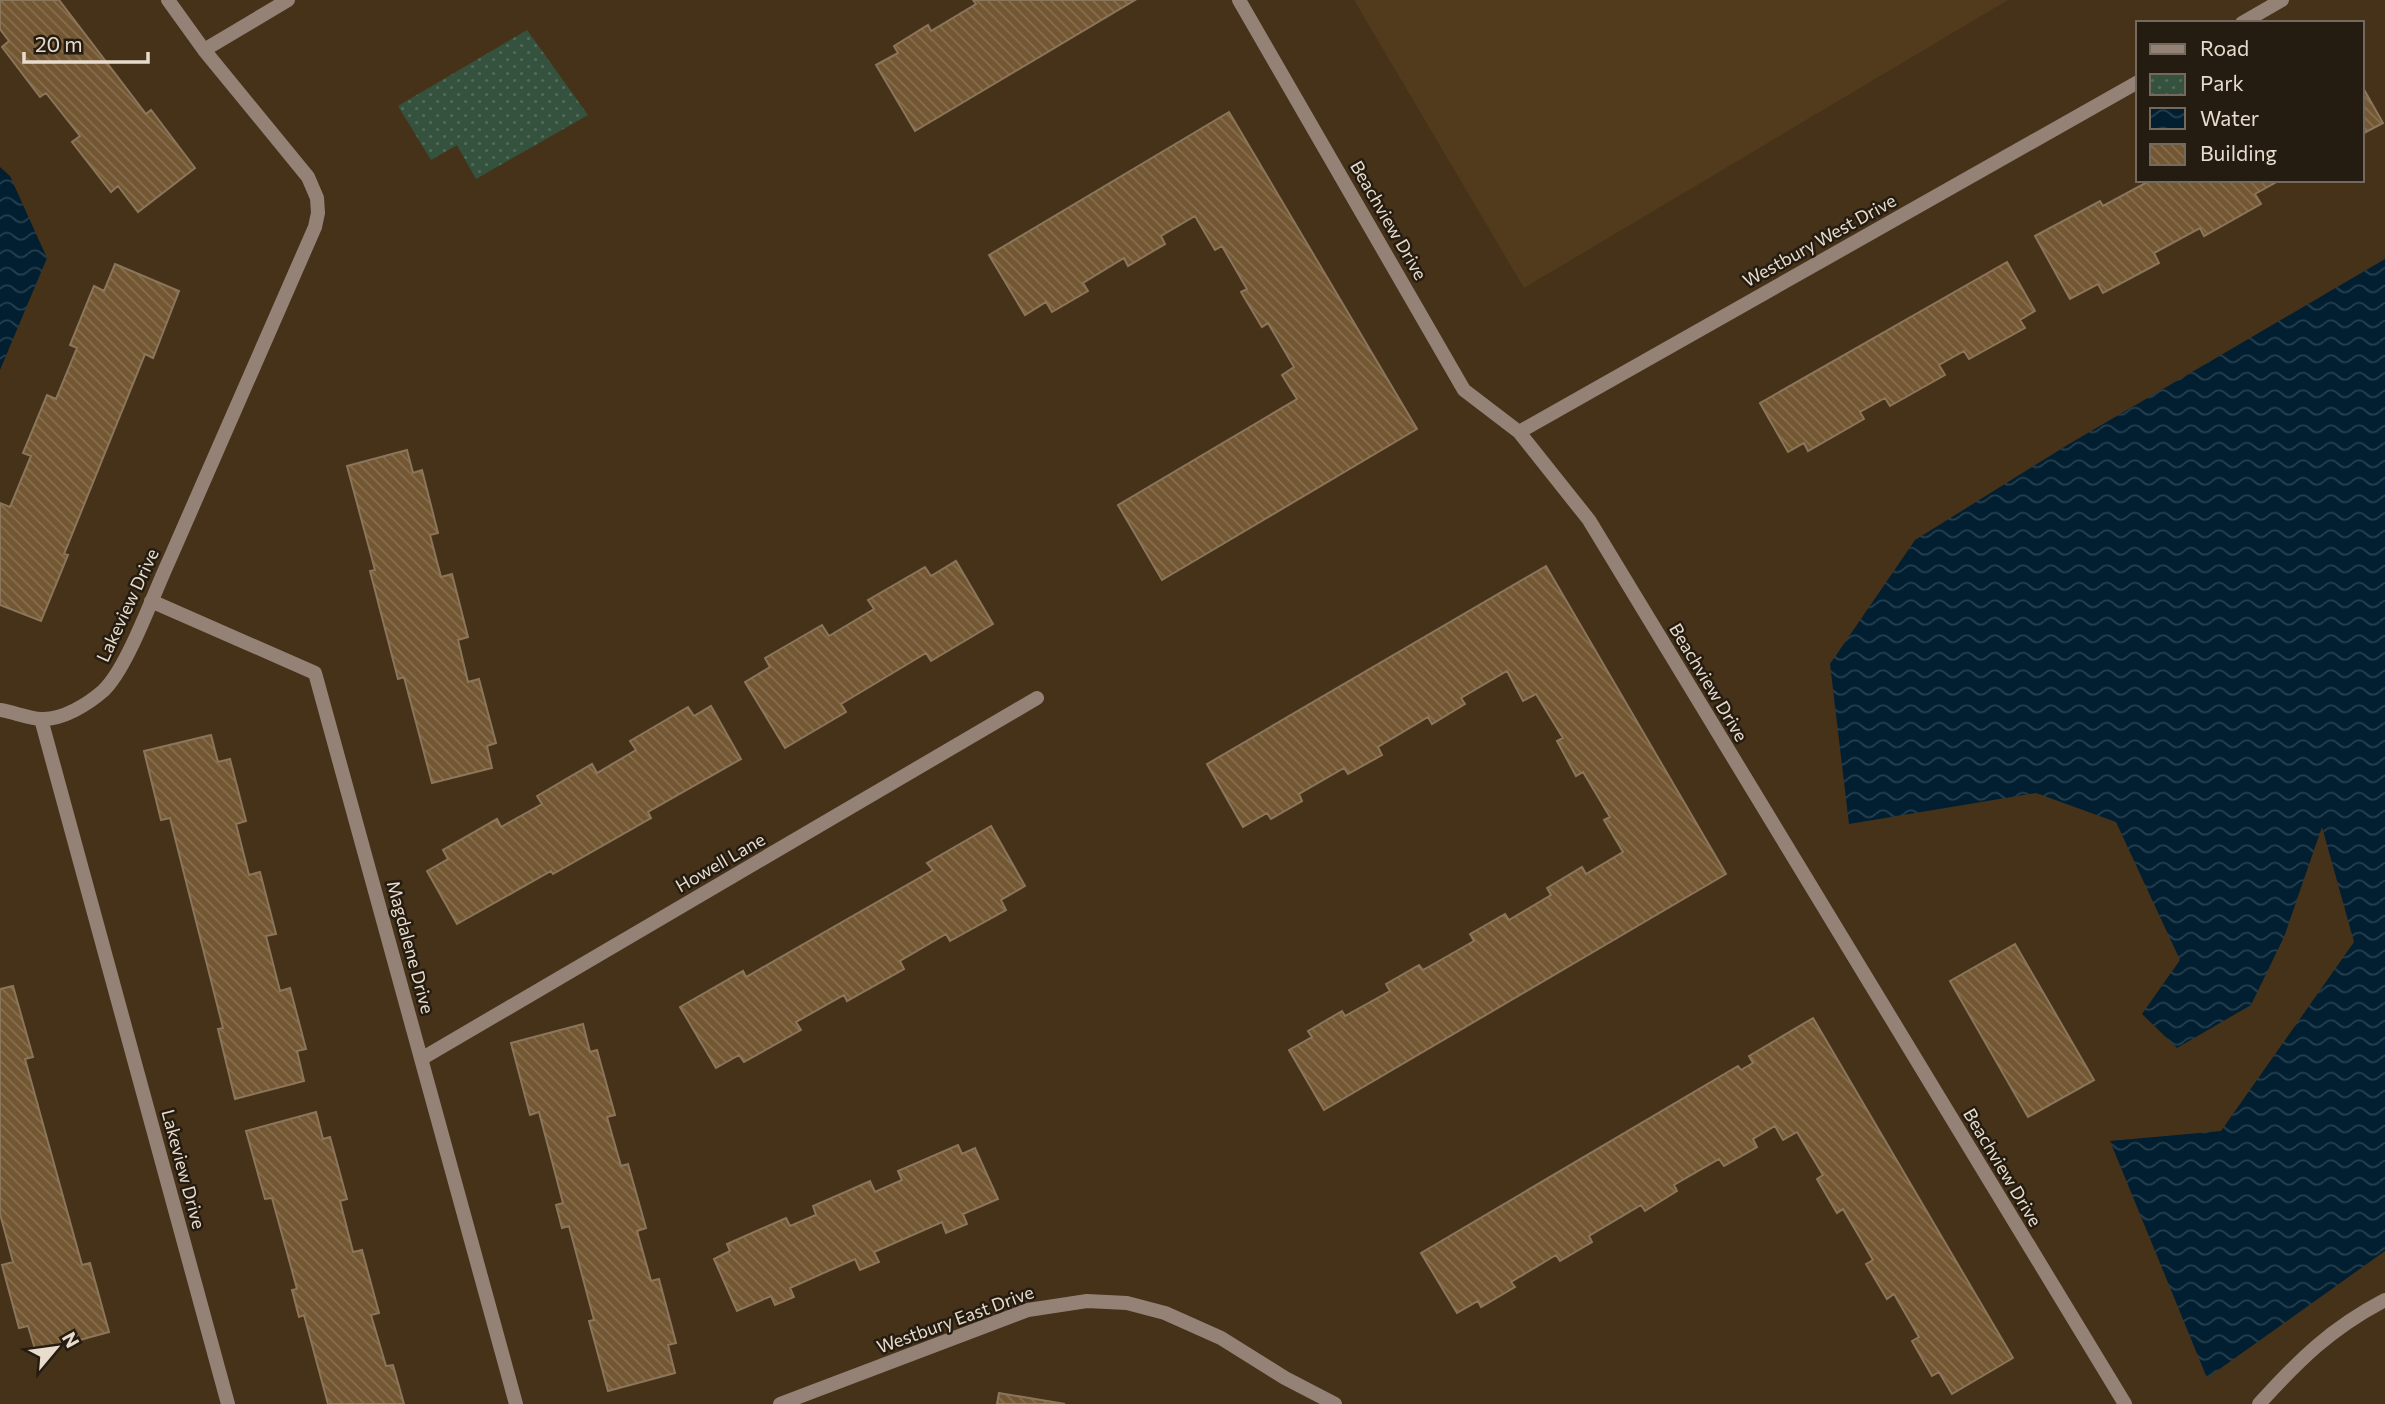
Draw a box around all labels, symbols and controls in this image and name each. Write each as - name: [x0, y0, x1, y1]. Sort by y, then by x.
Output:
- scale bar: [24, 21, 149, 65]
- legend: [2136, 21, 2364, 182]
- text: 20 m: [35, 31, 83, 56]
- text: Road: [2200, 35, 2249, 60]
- text: Park: [2200, 70, 2244, 95]
- text: Water: [2200, 105, 2259, 130]
- text: Building: [2200, 140, 2277, 165]
- street label: Beachview Drive: [1346, 156, 1432, 284]
- street label: Westbury West Drive: [1739, 189, 1899, 291]
- street label: Lakeview Drive: [91, 545, 163, 665]
- street label: Beachview Drive: [1665, 619, 1753, 745]
- street label: Howell Lane: [671, 828, 769, 896]
- street label: Magdalene Drive: [383, 878, 439, 1016]
- street label: Beachview Drive: [1959, 1104, 2047, 1230]
- street label: Lakeview Drive: [157, 1107, 211, 1231]
- street label: Westbury East Drive: [874, 1280, 1036, 1358]
- north arrow: [21, 1313, 91, 1383]
- text: N: [58, 1328, 85, 1351]

